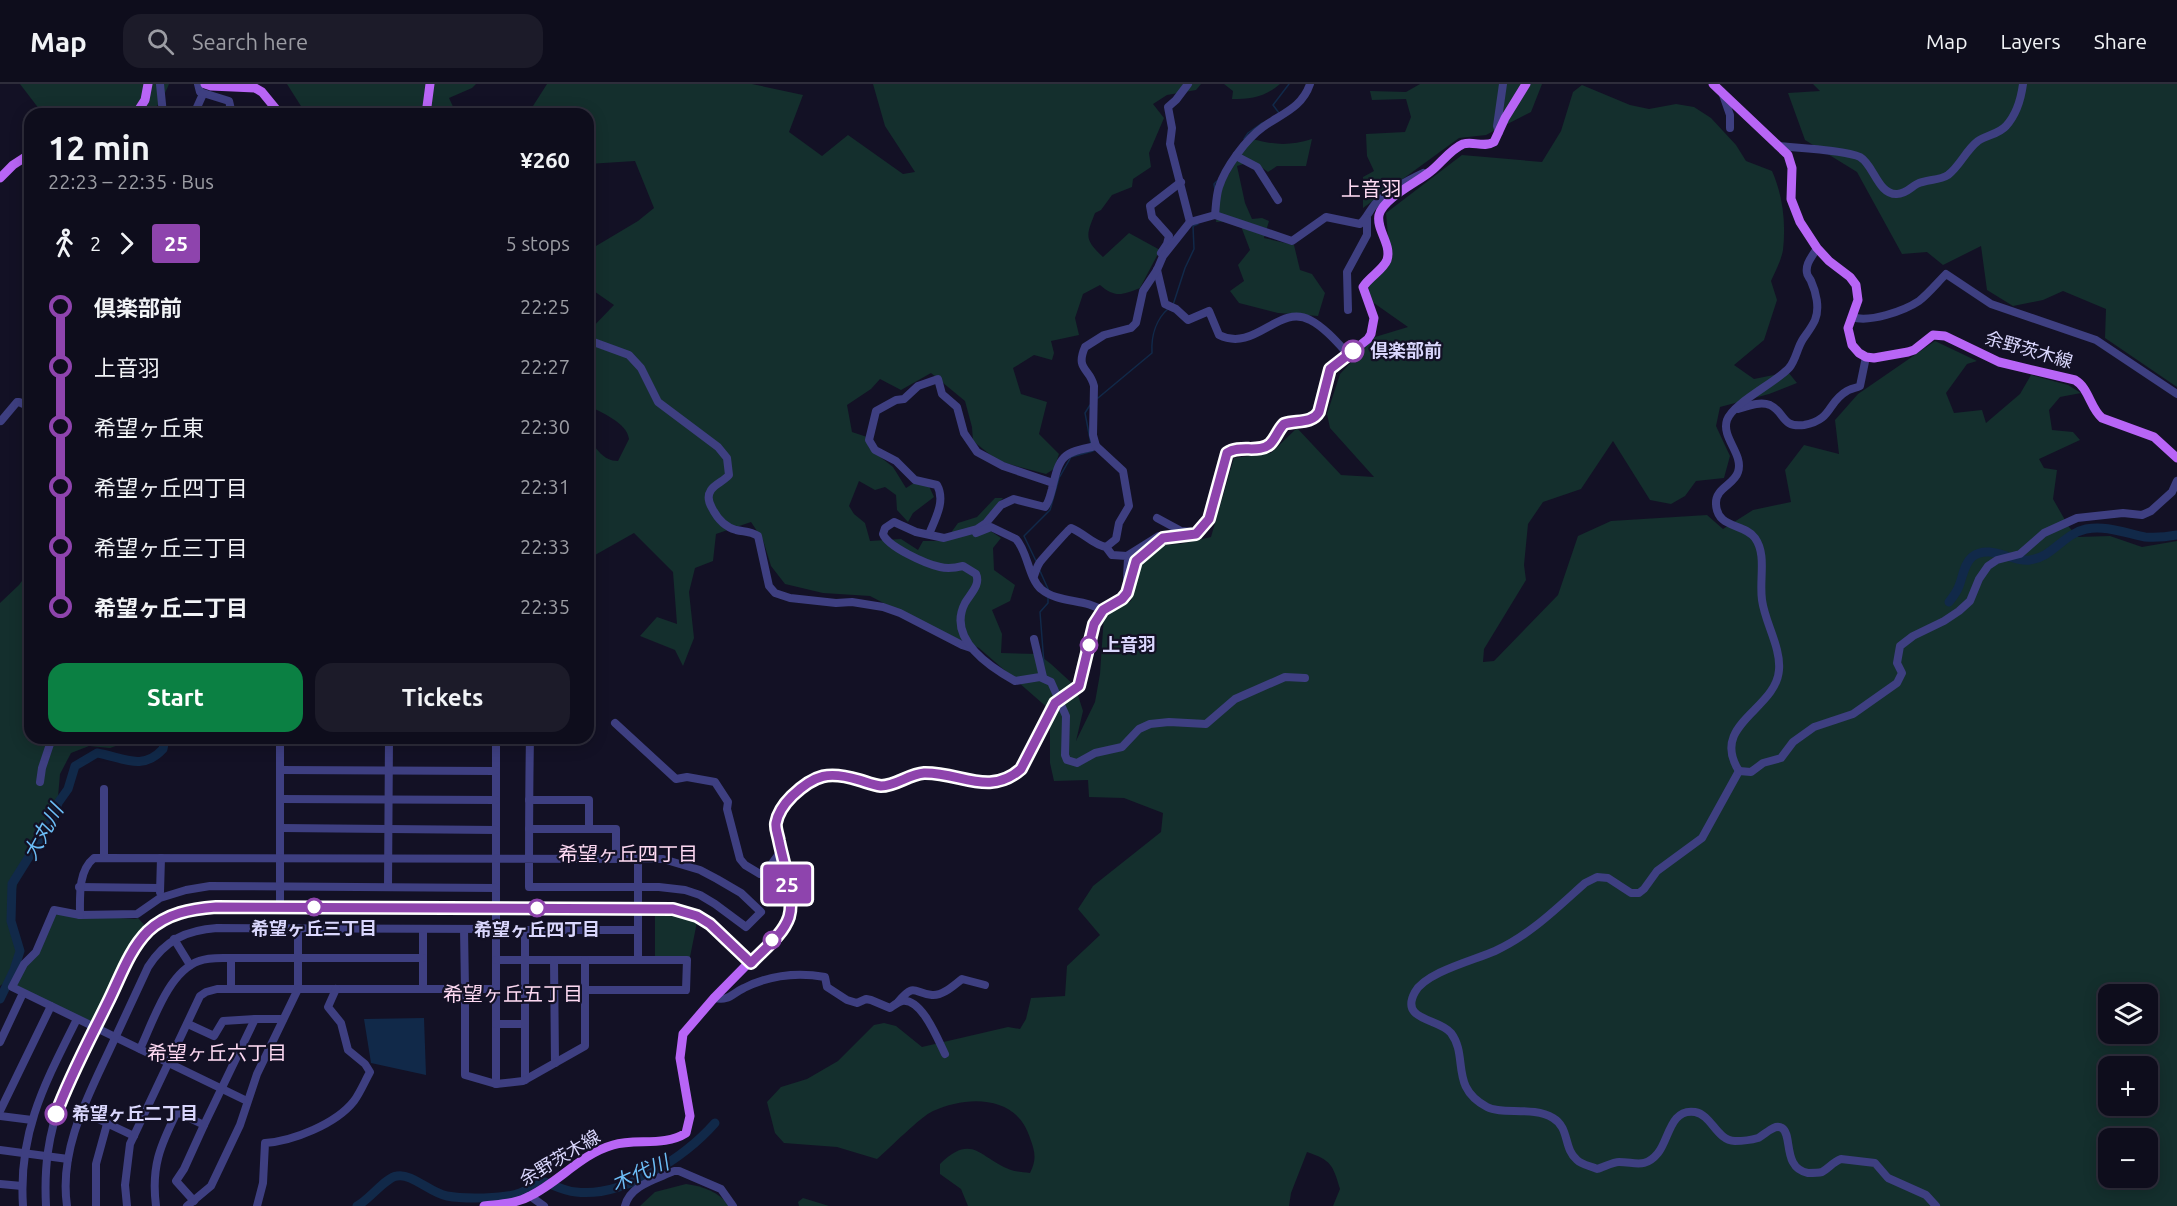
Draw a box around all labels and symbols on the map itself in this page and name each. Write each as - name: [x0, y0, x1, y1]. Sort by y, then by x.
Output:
- district label: 上音羽: [1341, 177, 1401, 200]
- street label: 余野茨木線: [1983, 327, 2075, 371]
- marker: 倶楽部前: [1342, 340, 1364, 362]
- place label: 倶楽部前: [1370, 340, 1442, 360]
- place label: 上音羽: [1102, 634, 1156, 654]
- marker: 上音羽: [1080, 636, 1098, 654]
- water label: 大丸川: [18, 798, 68, 864]
- district label: 希望ヶ丘四丁目: [558, 842, 698, 865]
- line badge: 25: [760, 864, 814, 904]
- marker: 希望ヶ丘三丁目: [305, 898, 323, 916]
- marker: 希望ヶ丘四丁目: [528, 899, 546, 917]
- place label: 希望ヶ丘三丁目: [251, 918, 377, 938]
- place label: 希望ヶ丘四丁目: [474, 919, 600, 939]
- unlabelled marker: [763, 931, 781, 949]
- district label: 希望ヶ丘五丁目: [443, 982, 583, 1005]
- district label: 希望ヶ丘六丁目: [147, 1041, 287, 1064]
- marker: 希望ヶ丘二丁目: [45, 1103, 67, 1125]
- place label: 希望ヶ丘二丁目: [72, 1103, 198, 1123]
- street label: 余野茨木線: [516, 1125, 603, 1189]
- water label: 木代川: [608, 1149, 674, 1195]

